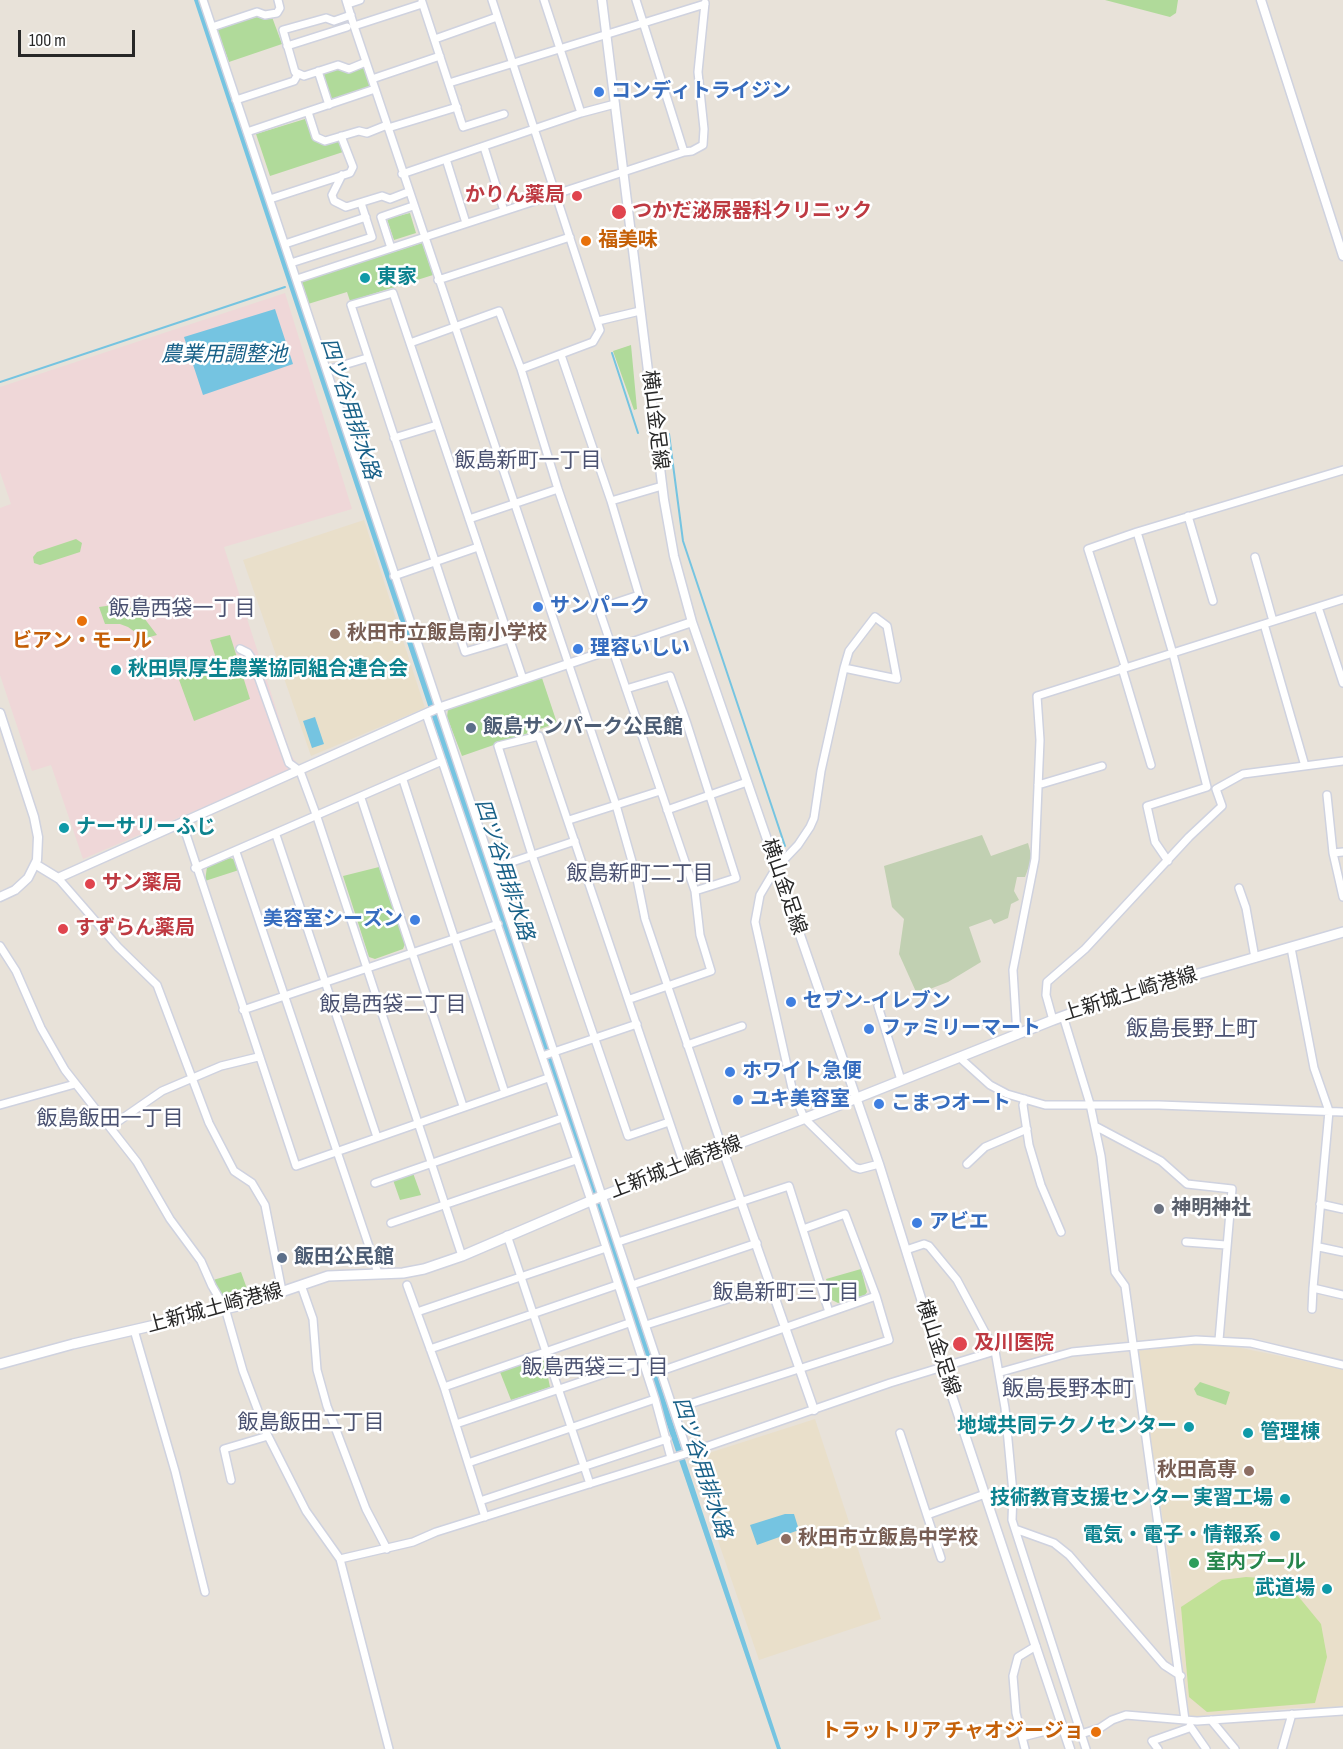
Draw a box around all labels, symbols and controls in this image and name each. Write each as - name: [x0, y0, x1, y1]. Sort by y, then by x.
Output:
- scale bar: [21, 18, 138, 56]
- text: 100 m: [29, 30, 66, 51]
- place label: コンディトライジン: [611, 80, 791, 104]
- marker: コンディトライジン: [592, 85, 606, 99]
- place label: かりん薬局: [465, 184, 565, 208]
- marker: かりん薬局: [570, 189, 584, 203]
- place label: つかだ泌尿器科クリニック: [632, 200, 872, 224]
- marker: つかだ泌尿器科クリニック: [610, 203, 628, 221]
- place label: 福美味: [598, 229, 658, 253]
- marker: 福美味: [579, 234, 593, 248]
- place label: 東家: [377, 266, 417, 290]
- marker: 東家: [358, 271, 372, 285]
- water label: 四ツ谷用排水路: [314, 335, 384, 483]
- water label: 農業用調整池: [161, 343, 287, 369]
- street label: 横山金足線: [636, 369, 672, 471]
- district label: 飯島新町一丁目: [455, 449, 601, 475]
- place label: サンパーク: [550, 595, 650, 619]
- district label: 飯島西袋一丁目: [109, 597, 255, 623]
- marker: サンパーク: [531, 600, 545, 614]
- marker: ビアン・モール: [75, 614, 89, 628]
- place label: 秋田市立飯島南小学校: [347, 622, 547, 646]
- marker: 秋田市立飯島南小学校: [328, 627, 342, 641]
- place label: ビアン・モール: [12, 630, 152, 654]
- place label: 理容いしい: [590, 637, 690, 661]
- marker: 理容いしい: [571, 642, 585, 656]
- place label: 秋田県厚生農業協同組合連合会: [128, 658, 408, 682]
- marker: 秋田県厚生農業協同組合連合会: [109, 663, 123, 677]
- place label: 飯島サンパーク公民館: [483, 716, 683, 740]
- marker: 飯島サンパーク公民館: [464, 721, 478, 735]
- water label: 四ツ谷用排水路: [468, 796, 538, 944]
- place label: ナーサリーふじ: [76, 816, 216, 840]
- marker: ナーサリーふじ: [57, 821, 71, 835]
- street label: 横山金足線: [755, 836, 811, 938]
- district label: 飯島新町二丁目: [567, 862, 713, 888]
- place label: サン薬局: [102, 872, 182, 896]
- marker: サン薬局: [83, 877, 97, 891]
- place label: 美容室シーズン: [263, 908, 403, 932]
- marker: 美容室シーズン: [408, 913, 422, 927]
- place label: すずらん薬局: [75, 917, 195, 941]
- marker: すずらん薬局: [56, 922, 70, 936]
- street label: 上新城土崎港線: [1060, 963, 1200, 1027]
- place label: セブン-イレブン: [803, 990, 951, 1014]
- district label: 飯島西袋二丁目: [320, 993, 466, 1019]
- marker: セブン-イレブン: [784, 995, 798, 1009]
- place label: ファミリーマート: [881, 1017, 1041, 1041]
- district label: 飯島長野上町: [1126, 1017, 1258, 1043]
- marker: ファミリーマート: [862, 1022, 876, 1036]
- place label: ホワイト急便: [742, 1060, 862, 1084]
- marker: ホワイト急便: [723, 1065, 737, 1079]
- place label: ユキ美容室: [750, 1088, 850, 1112]
- place label: こまつオート: [891, 1092, 1011, 1116]
- marker: ユキ美容室: [731, 1093, 745, 1107]
- marker: こまつオート: [872, 1097, 886, 1111]
- district label: 飯島飯田一丁目: [37, 1107, 183, 1133]
- street label: 上新城土崎港線: [606, 1132, 746, 1204]
- place label: 神明神社: [1171, 1197, 1251, 1221]
- marker: 神明神社: [1152, 1202, 1166, 1216]
- place label: アビエ: [929, 1211, 989, 1235]
- marker: アビエ: [910, 1216, 924, 1230]
- place label: 飯田公民館: [294, 1246, 394, 1270]
- marker: 飯田公民館: [275, 1251, 289, 1265]
- street label: 上新城土崎港線: [144, 1279, 286, 1339]
- district label: 飯島新町三丁目: [713, 1281, 859, 1307]
- street label: 横山金足線: [910, 1297, 964, 1399]
- place label: 及川医院: [974, 1332, 1054, 1356]
- marker: 及川医院: [951, 1335, 969, 1353]
- district label: 飯島西袋三丁目: [522, 1356, 668, 1382]
- district label: 飯島長野本町: [1002, 1377, 1134, 1403]
- water label: 四ツ谷用排水路: [666, 1394, 736, 1542]
- district label: 飯島飯田二丁目: [238, 1411, 384, 1437]
- place label: 地域共同テクノセンター: [957, 1415, 1177, 1439]
- marker: 地域共同テクノセンター: [1182, 1420, 1196, 1434]
- place label: 管理棟: [1260, 1421, 1320, 1445]
- marker: 管理棟: [1241, 1426, 1255, 1440]
- place label: 秋田高専: [1157, 1459, 1237, 1483]
- marker: 秋田高専: [1242, 1464, 1256, 1478]
- place label: 技術教育支援センター 実習工場: [990, 1487, 1273, 1511]
- marker: 技術教育支援センター 実習工場: [1278, 1492, 1292, 1506]
- place label: 電気・電子・情報系: [1083, 1524, 1263, 1548]
- place label: 秋田市立飯島中学校: [798, 1527, 978, 1551]
- marker: 電気・電子・情報系: [1268, 1529, 1282, 1543]
- marker: 秋田市立飯島中学校: [779, 1532, 793, 1546]
- place label: 室内プール: [1206, 1551, 1306, 1575]
- marker: 室内プール: [1187, 1556, 1201, 1570]
- place label: 武道場: [1255, 1577, 1315, 1601]
- marker: 武道場: [1320, 1582, 1334, 1596]
- place label: トラットリア チャオジージョ: [821, 1720, 1084, 1744]
- marker: トラットリア チャオジージョ: [1089, 1725, 1103, 1739]

